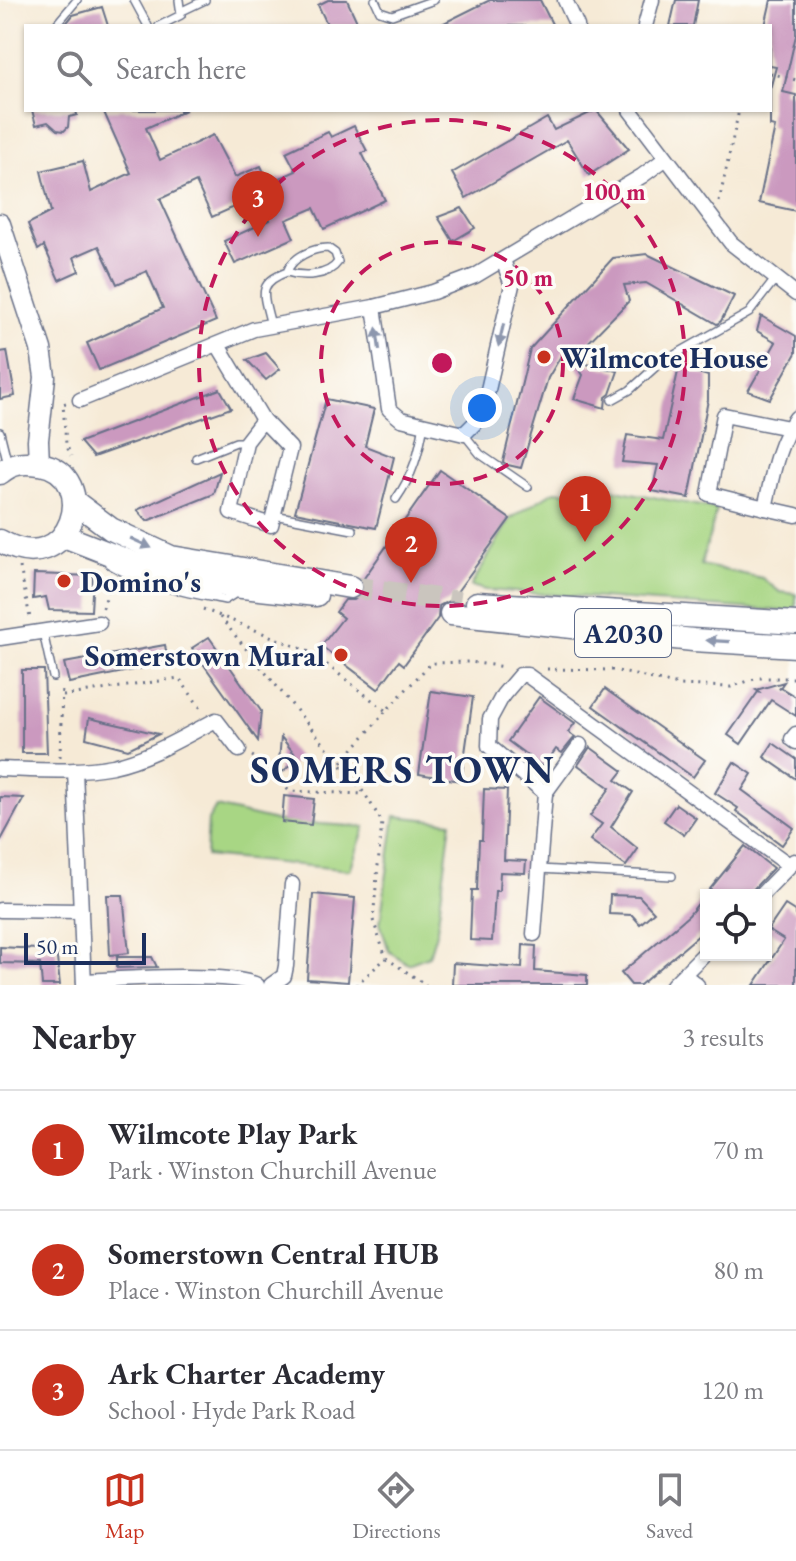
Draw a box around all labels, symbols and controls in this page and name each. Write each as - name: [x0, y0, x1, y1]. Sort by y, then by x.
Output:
- search box: [24, 24, 772, 112]
- icon: search: [52, 46, 96, 90]
- text: Search here: [116, 49, 246, 88]
- pin: 3: [232, 171, 284, 237]
- text: 100 m: [582, 176, 646, 207]
- text: 50 m: [503, 262, 553, 293]
- one-way arrow: [494, 322, 507, 347]
- one-way arrow: [371, 326, 384, 351]
- place label: Wilmcote House: [560, 338, 768, 377]
- marker: Wilmcote House: [535, 348, 553, 366]
- centre of rings: [428, 349, 456, 377]
- your location: [462, 388, 502, 428]
- pin: 1: [559, 476, 611, 542]
- pin: 2: [385, 517, 437, 583]
- one-way arrow: [129, 536, 152, 550]
- place label: Domino's: [80, 562, 201, 601]
- marker: Domino's: [55, 572, 73, 590]
- road number: A2030: [575, 609, 671, 657]
- one-way arrow: [705, 635, 730, 648]
- place label: Somerstown Mural: [85, 636, 325, 675]
- marker: Somerstown Mural: [332, 646, 350, 664]
- district label: SOMERS TOWN: [250, 745, 556, 794]
- map controls: [700, 889, 772, 961]
- button: locate: [700, 889, 772, 961]
- scale bar: [24, 929, 146, 965]
- text: 50 m: [36, 932, 79, 961]
- text: Nearby: [32, 1015, 136, 1059]
- text: 3 results: [683, 1020, 764, 1054]
- text: Wilmcote Play Park: [108, 1114, 357, 1153]
- text: 1: [51, 1133, 65, 1167]
- text: 70 m: [714, 1133, 764, 1167]
- text: Park · Winston Churchill Avenue: [108, 1153, 437, 1187]
- text: Somerstown Central HUB: [108, 1234, 439, 1273]
- text: 2: [51, 1253, 65, 1287]
- text: 80 m: [714, 1253, 764, 1287]
- text: Place · Winston Churchill Avenue: [108, 1273, 443, 1307]
- text: Ark Charter Academy: [108, 1354, 385, 1393]
- text: 3: [51, 1373, 65, 1407]
- text: 120 m: [701, 1373, 764, 1407]
- text: School · Hyde Park Road: [108, 1393, 355, 1427]
- tab: Map: [103, 1468, 147, 1545]
- tab: Directions: [352, 1468, 441, 1545]
- tab: Saved: [646, 1468, 693, 1545]

